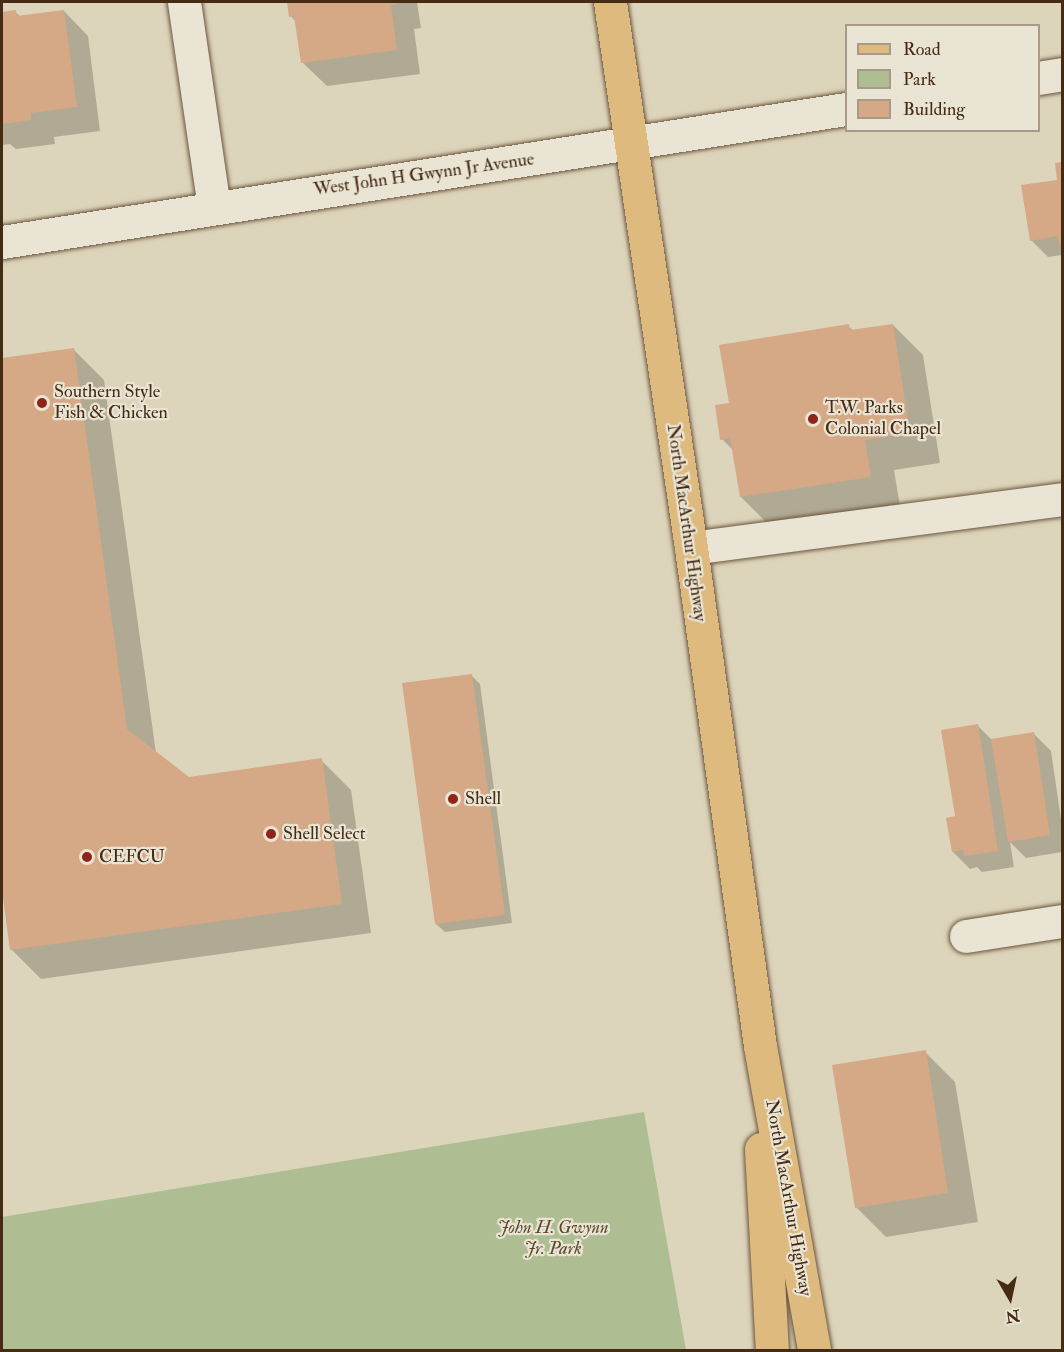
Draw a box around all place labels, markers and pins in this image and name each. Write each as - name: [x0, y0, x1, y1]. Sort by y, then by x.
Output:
- place label: Southern Style Fish & Chicken: [54, 382, 168, 424]
- marker: Southern Style Fish & Chicken: [35, 396, 49, 410]
- place label: T.W. Parks Colonial Chapel: [825, 398, 941, 440]
- marker: T.W. Parks Colonial Chapel: [806, 412, 820, 426]
- place label: Shell: [465, 788, 501, 810]
- marker: Shell: [446, 792, 460, 806]
- place label: Shell Select: [283, 823, 366, 845]
- marker: Shell Select: [264, 827, 278, 841]
- place label: CEFCU: [99, 846, 165, 868]
- marker: CEFCU: [80, 850, 94, 864]

